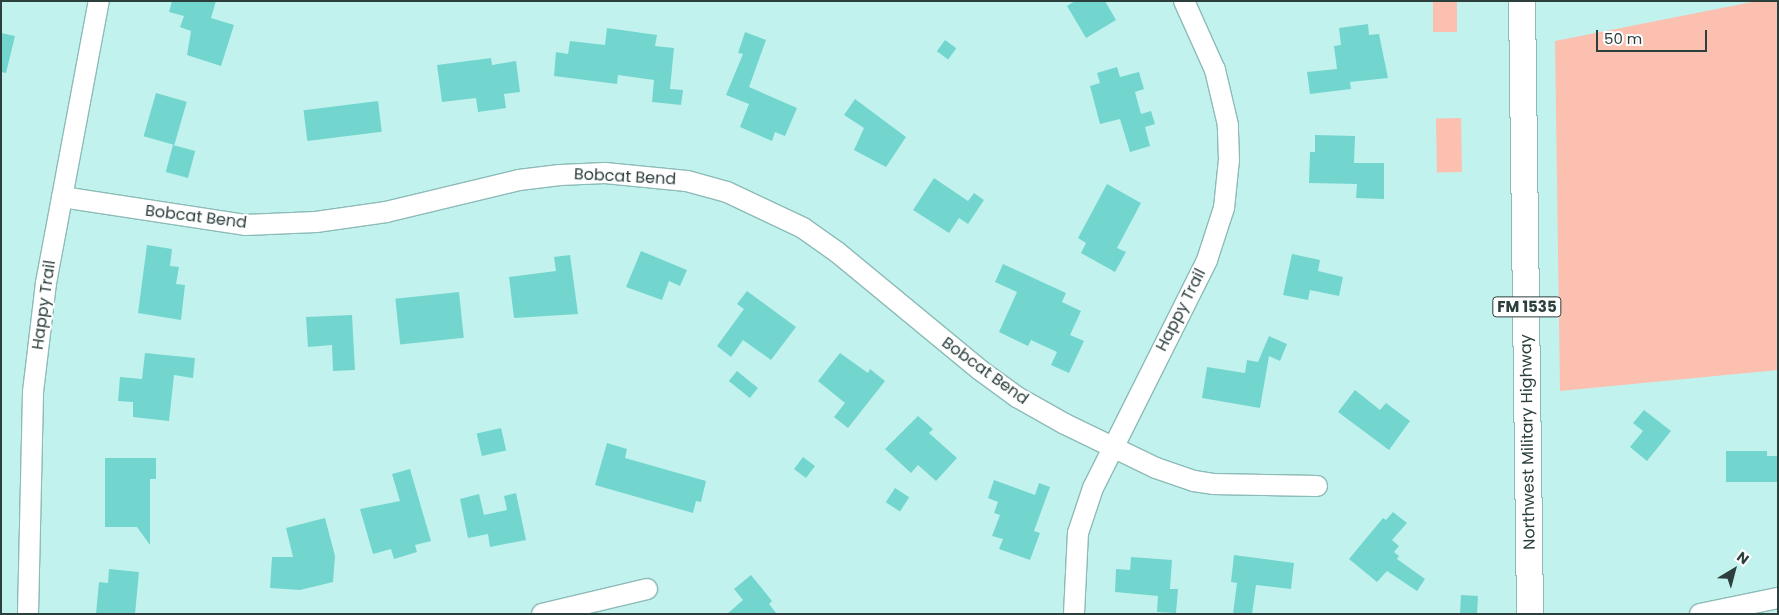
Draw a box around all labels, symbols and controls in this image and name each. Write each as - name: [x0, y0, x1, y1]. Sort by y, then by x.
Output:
- scale bar: [1599, 20, 1710, 52]
- text: 50 m: [1604, 28, 1642, 49]
- street label: Bobcat Bend: [573, 165, 677, 189]
- street label: Bobcat Bend: [144, 201, 248, 233]
- street label: Happy Trail: [28, 259, 60, 351]
- street label: Happy Trail: [1152, 265, 1210, 355]
- road number: FM 1535: [1492, 294, 1562, 320]
- street label: Bobcat Bend: [938, 333, 1032, 409]
- street label: Northwest Military Highway: [1517, 334, 1539, 550]
- north arrow: [1709, 545, 1759, 595]
- text: N: [1733, 547, 1753, 569]

